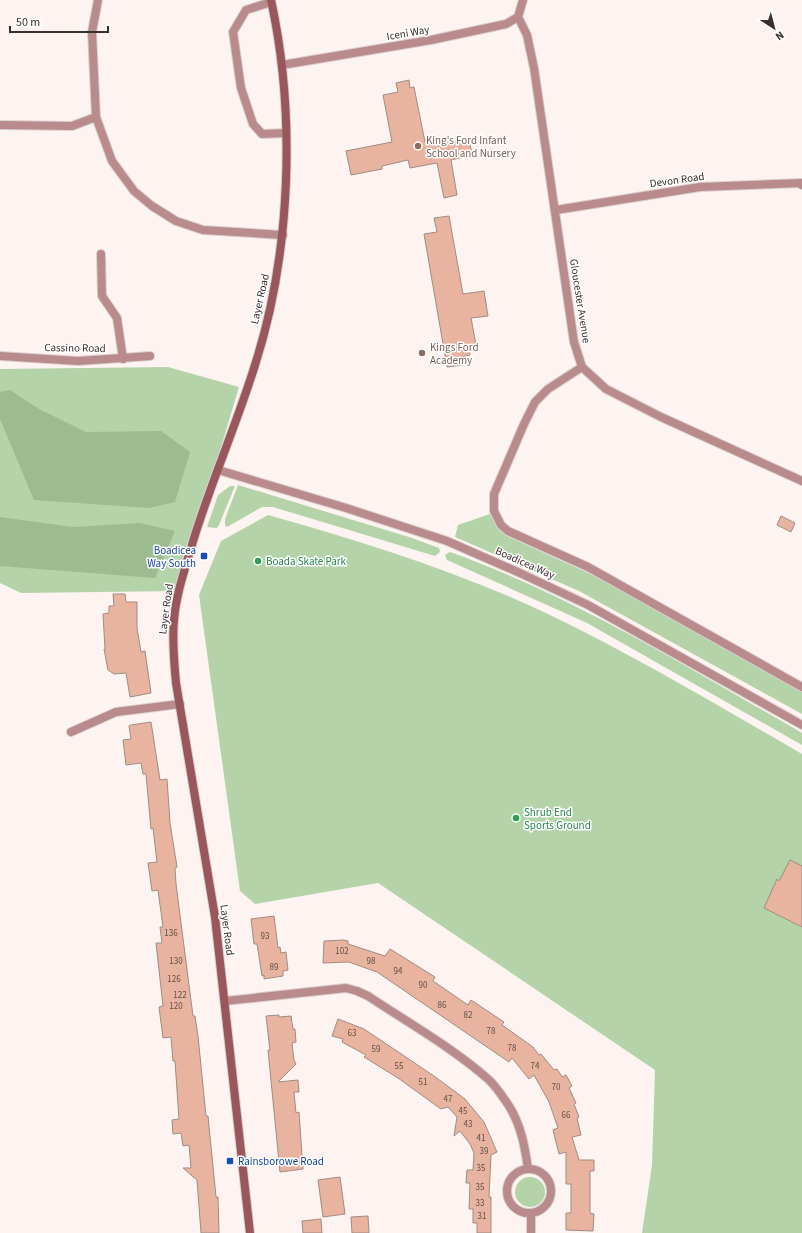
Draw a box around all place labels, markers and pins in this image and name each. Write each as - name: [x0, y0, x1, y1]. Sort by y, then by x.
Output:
- place label: King's Ford Infant School and Nursery: [426, 133, 516, 161]
- marker: King's Ford Infant School and Nursery: [413, 141, 423, 151]
- place label: Kings Ford Academy: [430, 340, 479, 368]
- marker: Kings Ford Academy: [417, 348, 427, 358]
- place label: Boadicea Way South: [147, 543, 196, 571]
- marker: Boadicea Way South: [199, 551, 209, 561]
- place label: Boada Skate Park: [266, 554, 347, 569]
- marker: Boada Skate Park: [253, 556, 263, 566]
- place label: Shrub End Sports Ground: [524, 805, 591, 833]
- marker: Shrub End Sports Ground: [511, 813, 521, 823]
- place label: Rainsborowe Road: [238, 1154, 324, 1169]
- marker: Rainsborowe Road: [225, 1156, 235, 1166]

